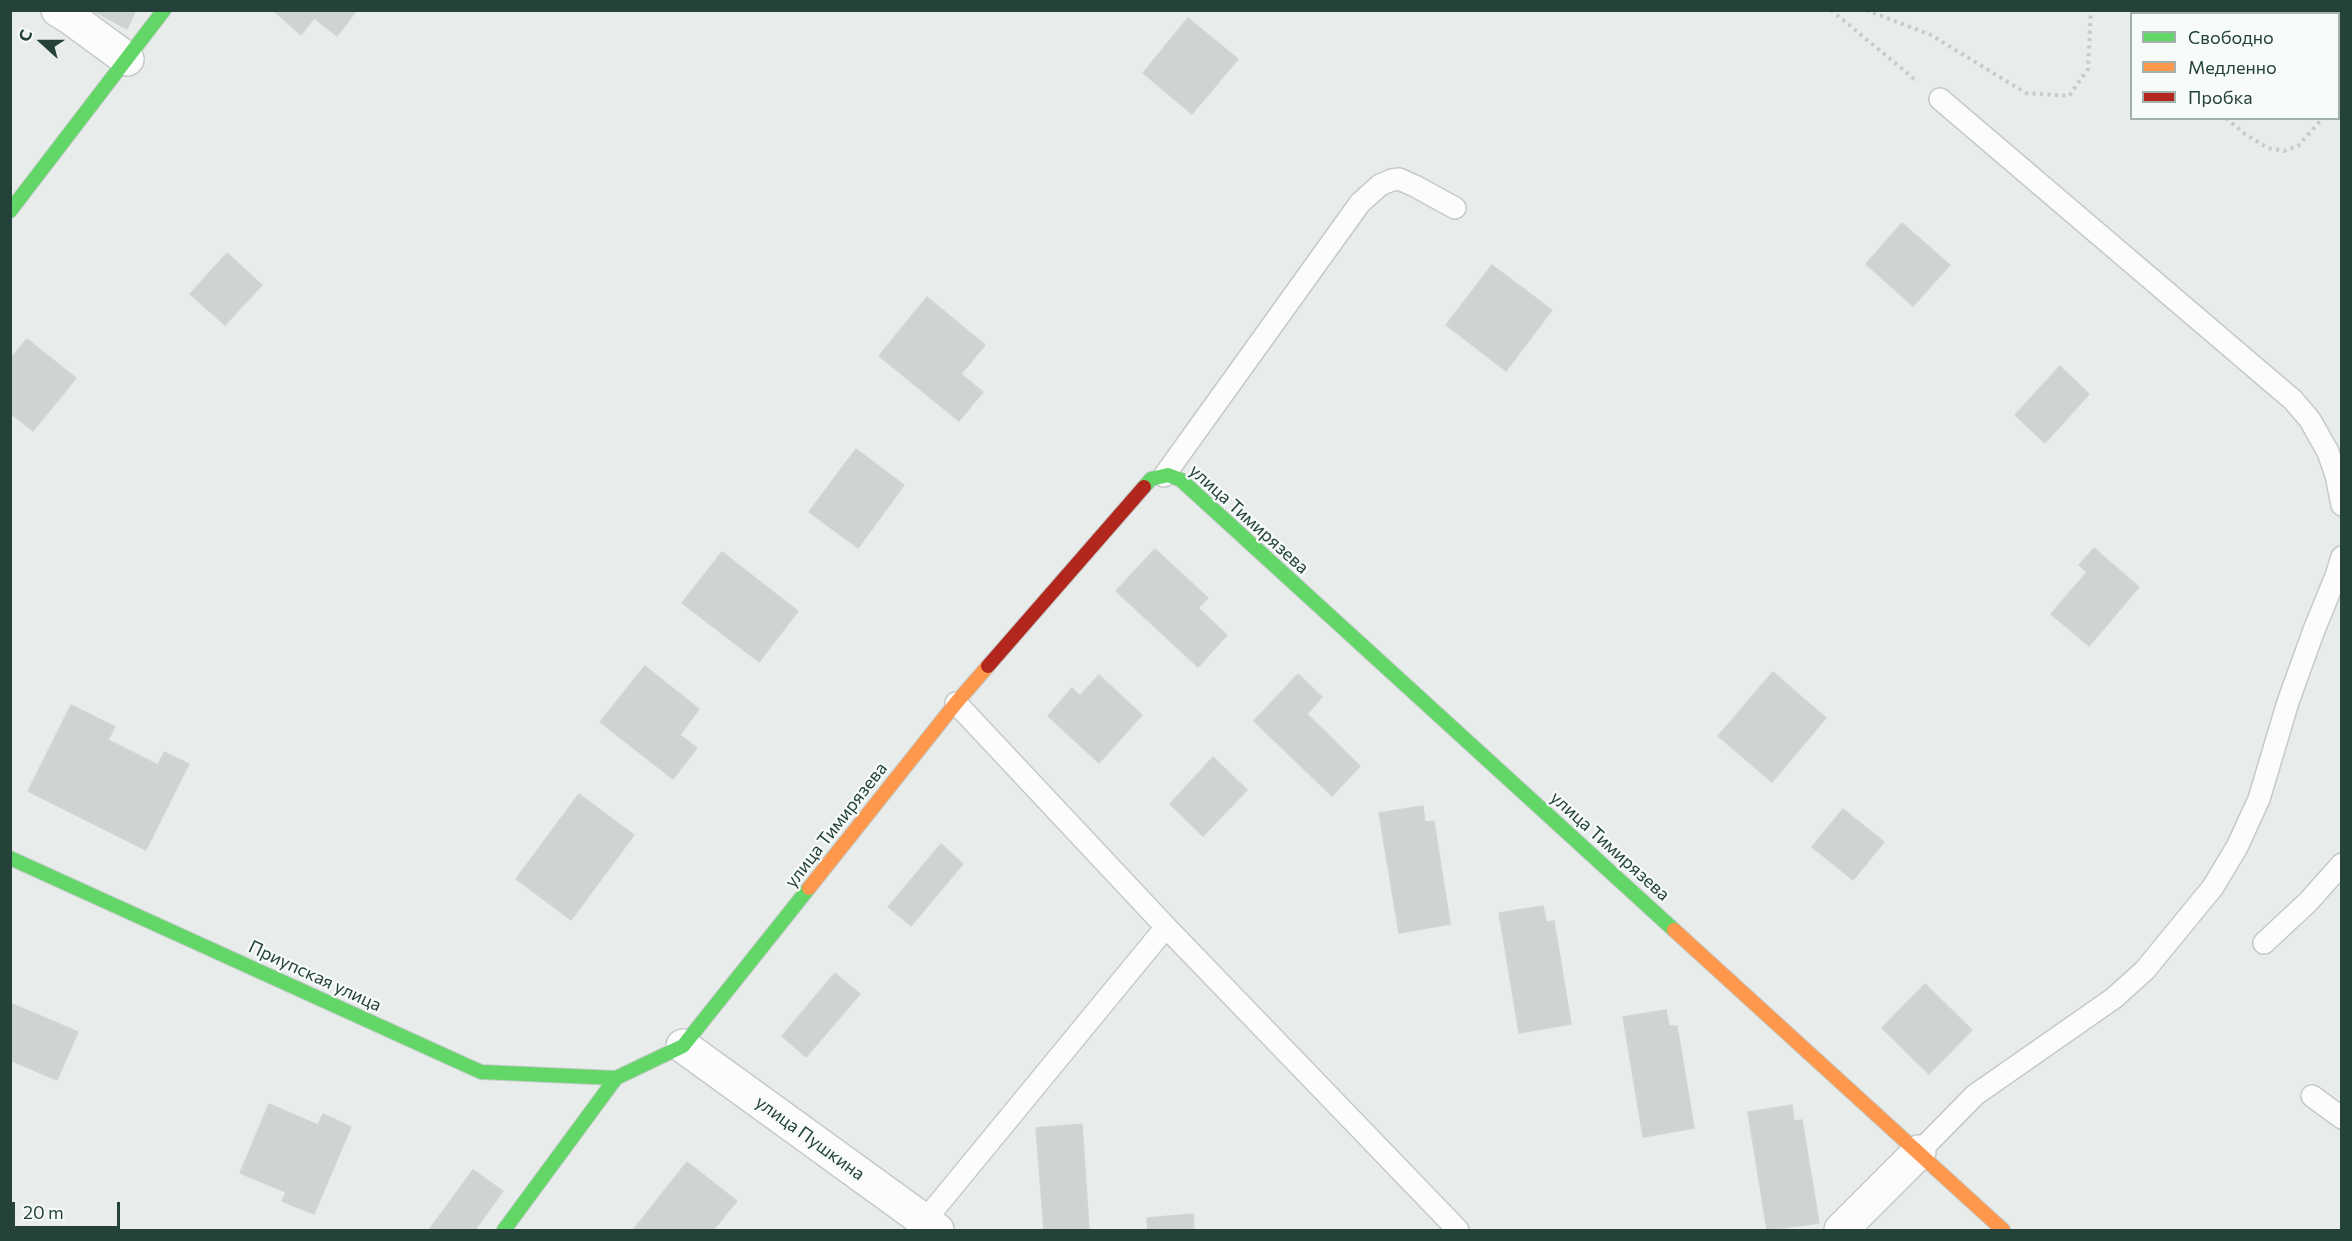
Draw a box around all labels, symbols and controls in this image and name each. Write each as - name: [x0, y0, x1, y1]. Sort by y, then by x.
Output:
- north arrow: [12, 12, 72, 72]
- legend: [2130, 12, 2340, 120]
- text: Свободно: [2188, 26, 2274, 48]
- text: С: [14, 27, 36, 44]
- text: Медленно: [2188, 56, 2277, 78]
- text: Пробка: [2188, 86, 2253, 108]
- street label: улица Тимирязева: [1185, 460, 1313, 578]
- street label: улица Тимирязева: [780, 758, 892, 892]
- street label: улица Тимирязева: [1546, 787, 1674, 905]
- street label: Приупская улица: [245, 936, 385, 1016]
- street label: улица Пушкина: [751, 1091, 869, 1185]
- scale bar: [15, 1190, 123, 1228]
- text: 20 m: [23, 1201, 64, 1223]

